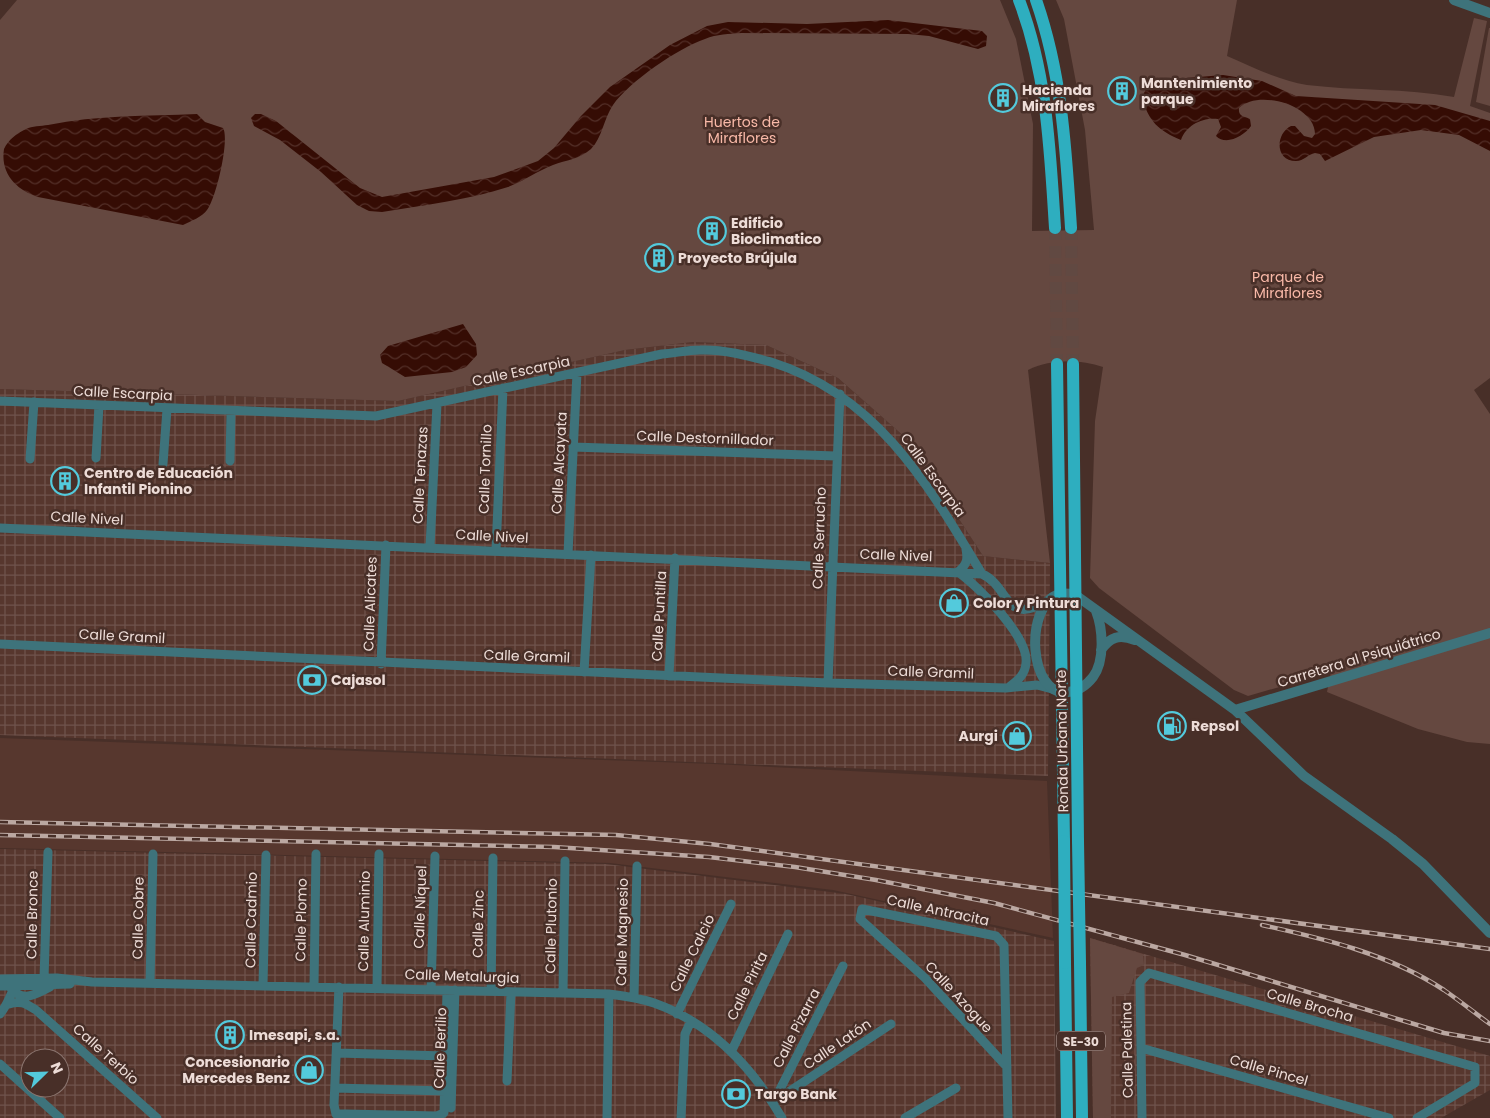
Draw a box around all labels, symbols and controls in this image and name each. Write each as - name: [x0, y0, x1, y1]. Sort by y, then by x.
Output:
- place label: Mantenimiento parque: [1141, 73, 1252, 109]
- building icon: Mantenimiento parque: [1107, 76, 1137, 106]
- place label: Hacienda Miraflores: [1022, 80, 1095, 116]
- building icon: Hacienda Miraflores: [988, 83, 1018, 113]
- park label: Huertos de Miraflores: [704, 112, 780, 148]
- place label: Edificio Bioclimatico: [731, 213, 822, 249]
- building icon: Edificio Bioclimatico: [697, 216, 727, 246]
- building icon: Proyecto Brújula: [644, 243, 674, 273]
- place label: Proyecto Brújula: [678, 248, 797, 268]
- park label: Parque de Miraflores: [1252, 267, 1324, 303]
- street label: Calle Escarpia: [470, 351, 572, 391]
- street label: Calle Escarpia: [73, 380, 173, 406]
- street label: Calle Alcayata: [546, 411, 572, 515]
- street label: Calle Tornillo: [473, 424, 497, 514]
- street label: Calle Tenazas: [407, 426, 433, 524]
- street label: Calle Destornillador: [636, 426, 774, 450]
- street label: Calle Escarpia: [896, 429, 970, 521]
- place label: Centro de Educación Infantil Pionino: [84, 463, 233, 499]
- building icon: Centro de Educación Infantil Pionino: [50, 466, 80, 496]
- street label: Calle Serrucho: [807, 487, 831, 589]
- street label: Calle Nivel: [50, 506, 124, 530]
- street label: Calle Nivel: [455, 524, 529, 548]
- street label: Calle Nivel: [859, 544, 933, 566]
- street label: Calle Alicates: [358, 556, 382, 652]
- street label: Calle Puntilla: [647, 570, 671, 662]
- shop icon: Color y Pintura: [939, 588, 969, 618]
- place label: Color y Pintura: [973, 593, 1079, 613]
- street label: Calle Gramil: [78, 624, 166, 648]
- street label: Carretera al Psiquiátrico: [1275, 624, 1443, 692]
- street label: Calle Gramil: [483, 644, 571, 668]
- street label: Calle Gramil: [887, 660, 975, 684]
- bank icon: Cajasol: [297, 665, 327, 695]
- street label: Ronda Urbana Norte: [1051, 669, 1073, 812]
- place label: Cajasol: [331, 670, 386, 690]
- fuel station icon: Repsol: [1157, 711, 1187, 741]
- place label: Repsol: [1191, 716, 1239, 736]
- shop icon: Aurgi: [1002, 721, 1032, 751]
- place label: Aurgi: [959, 726, 998, 746]
- street label: Calle Níquel: [409, 865, 431, 949]
- street label: Calle Bronce: [21, 870, 43, 959]
- street label: Calle Aluminio: [353, 870, 375, 971]
- street label: Calle Cadmio: [240, 872, 262, 968]
- street label: Calle Cobre: [127, 876, 149, 960]
- street label: Calle Plomo: [290, 878, 312, 962]
- street label: Calle Plutonio: [540, 878, 562, 974]
- street label: Calle Magnesio: [611, 878, 633, 986]
- street label: Calle Antracita: [885, 889, 991, 931]
- street label: Calle Zinc: [467, 890, 489, 958]
- street label: Calle Calcio: [665, 911, 719, 995]
- street label: Calle Pirita: [722, 948, 772, 1024]
- street label: Calle Azogue: [921, 957, 998, 1037]
- street label: Calle Metalurgia: [404, 964, 520, 988]
- street label: Calle Brocha: [1264, 983, 1356, 1027]
- street label: Calle Pizarra: [767, 985, 825, 1071]
- street label: Calle Paletina: [1116, 1002, 1138, 1098]
- street label: Calle Berilio: [429, 1007, 451, 1089]
- street label: Calle Latón: [799, 1014, 875, 1074]
- street label: Calle Terbio: [68, 1019, 144, 1089]
- building icon: Imesapi, s.a.: [215, 1020, 245, 1050]
- place label: Imesapi, s.a.: [249, 1025, 340, 1045]
- road number: SE-30: [1057, 1032, 1105, 1050]
- north arrow: [20, 1048, 70, 1098]
- street label: Calle Pincel: [1227, 1049, 1311, 1091]
- place label: Concesionario Mercedes Benz: [182, 1052, 290, 1088]
- shop icon: Concesionario Mercedes Benz: [294, 1055, 324, 1085]
- text: N: [46, 1059, 68, 1077]
- bank icon: Targo Bank: [721, 1079, 751, 1109]
- place label: Targo Bank: [755, 1084, 837, 1104]

